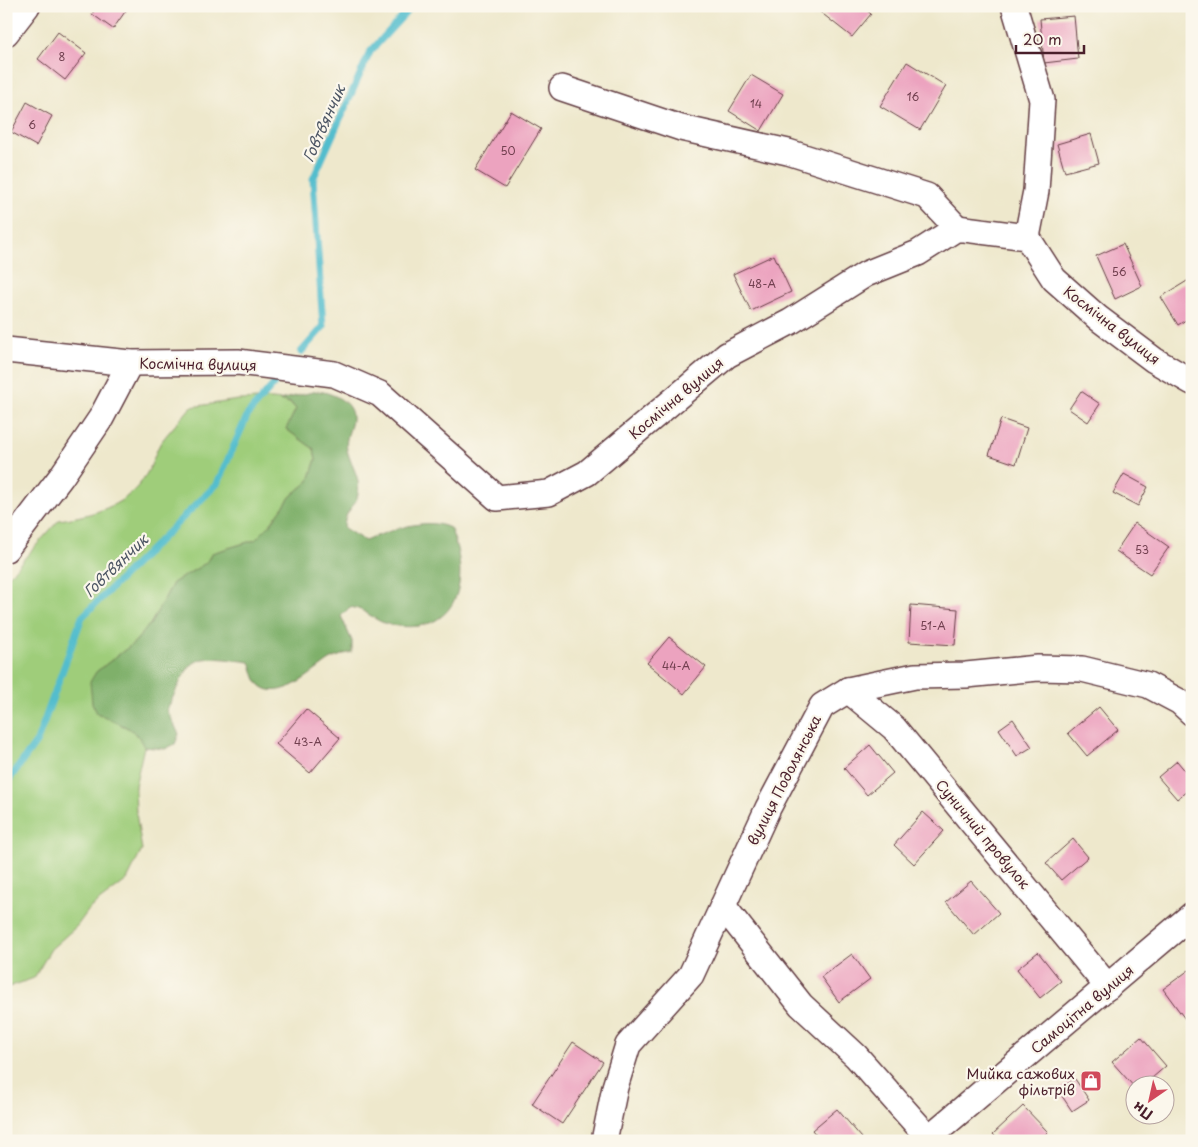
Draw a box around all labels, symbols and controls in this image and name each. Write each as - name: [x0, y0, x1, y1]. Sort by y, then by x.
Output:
- scale bar: [1016, 22, 1083, 54]
- text: 20 m: [1023, 27, 1062, 50]
- house number: 8: [59, 48, 66, 65]
- water label: Говтвянчик: [296, 80, 351, 165]
- house number: 16: [907, 88, 920, 105]
- house number: 14: [750, 95, 762, 112]
- house number: 6: [28, 116, 36, 133]
- house number: 50: [500, 142, 516, 159]
- house number: 56: [1112, 263, 1127, 280]
- house number: 48-А: [748, 275, 776, 292]
- street label: Космічна вулиця: [1059, 281, 1165, 369]
- street label: Космічна вулиця: [139, 352, 257, 376]
- street label: Космічна вулиця: [624, 352, 728, 444]
- water label: Говтвянчик: [77, 527, 153, 602]
- house number: 53: [1135, 541, 1149, 558]
- house number: 51-А: [920, 617, 946, 634]
- house number: 44-А: [662, 657, 691, 674]
- street label: вулиця Подолянська: [742, 711, 826, 849]
- house number: 43-А: [294, 733, 323, 750]
- street label: Суничний провулок: [931, 775, 1036, 894]
- street label: Самоцітна вулиця: [1026, 960, 1138, 1058]
- place label: Мийка сажових фільтрів: [967, 1063, 1075, 1100]
- shop icon: Мийка сажових фільтрів: [1079, 1069, 1103, 1093]
- north arrow: [1126, 1074, 1176, 1124]
- text: Пн: [1128, 1097, 1157, 1126]

